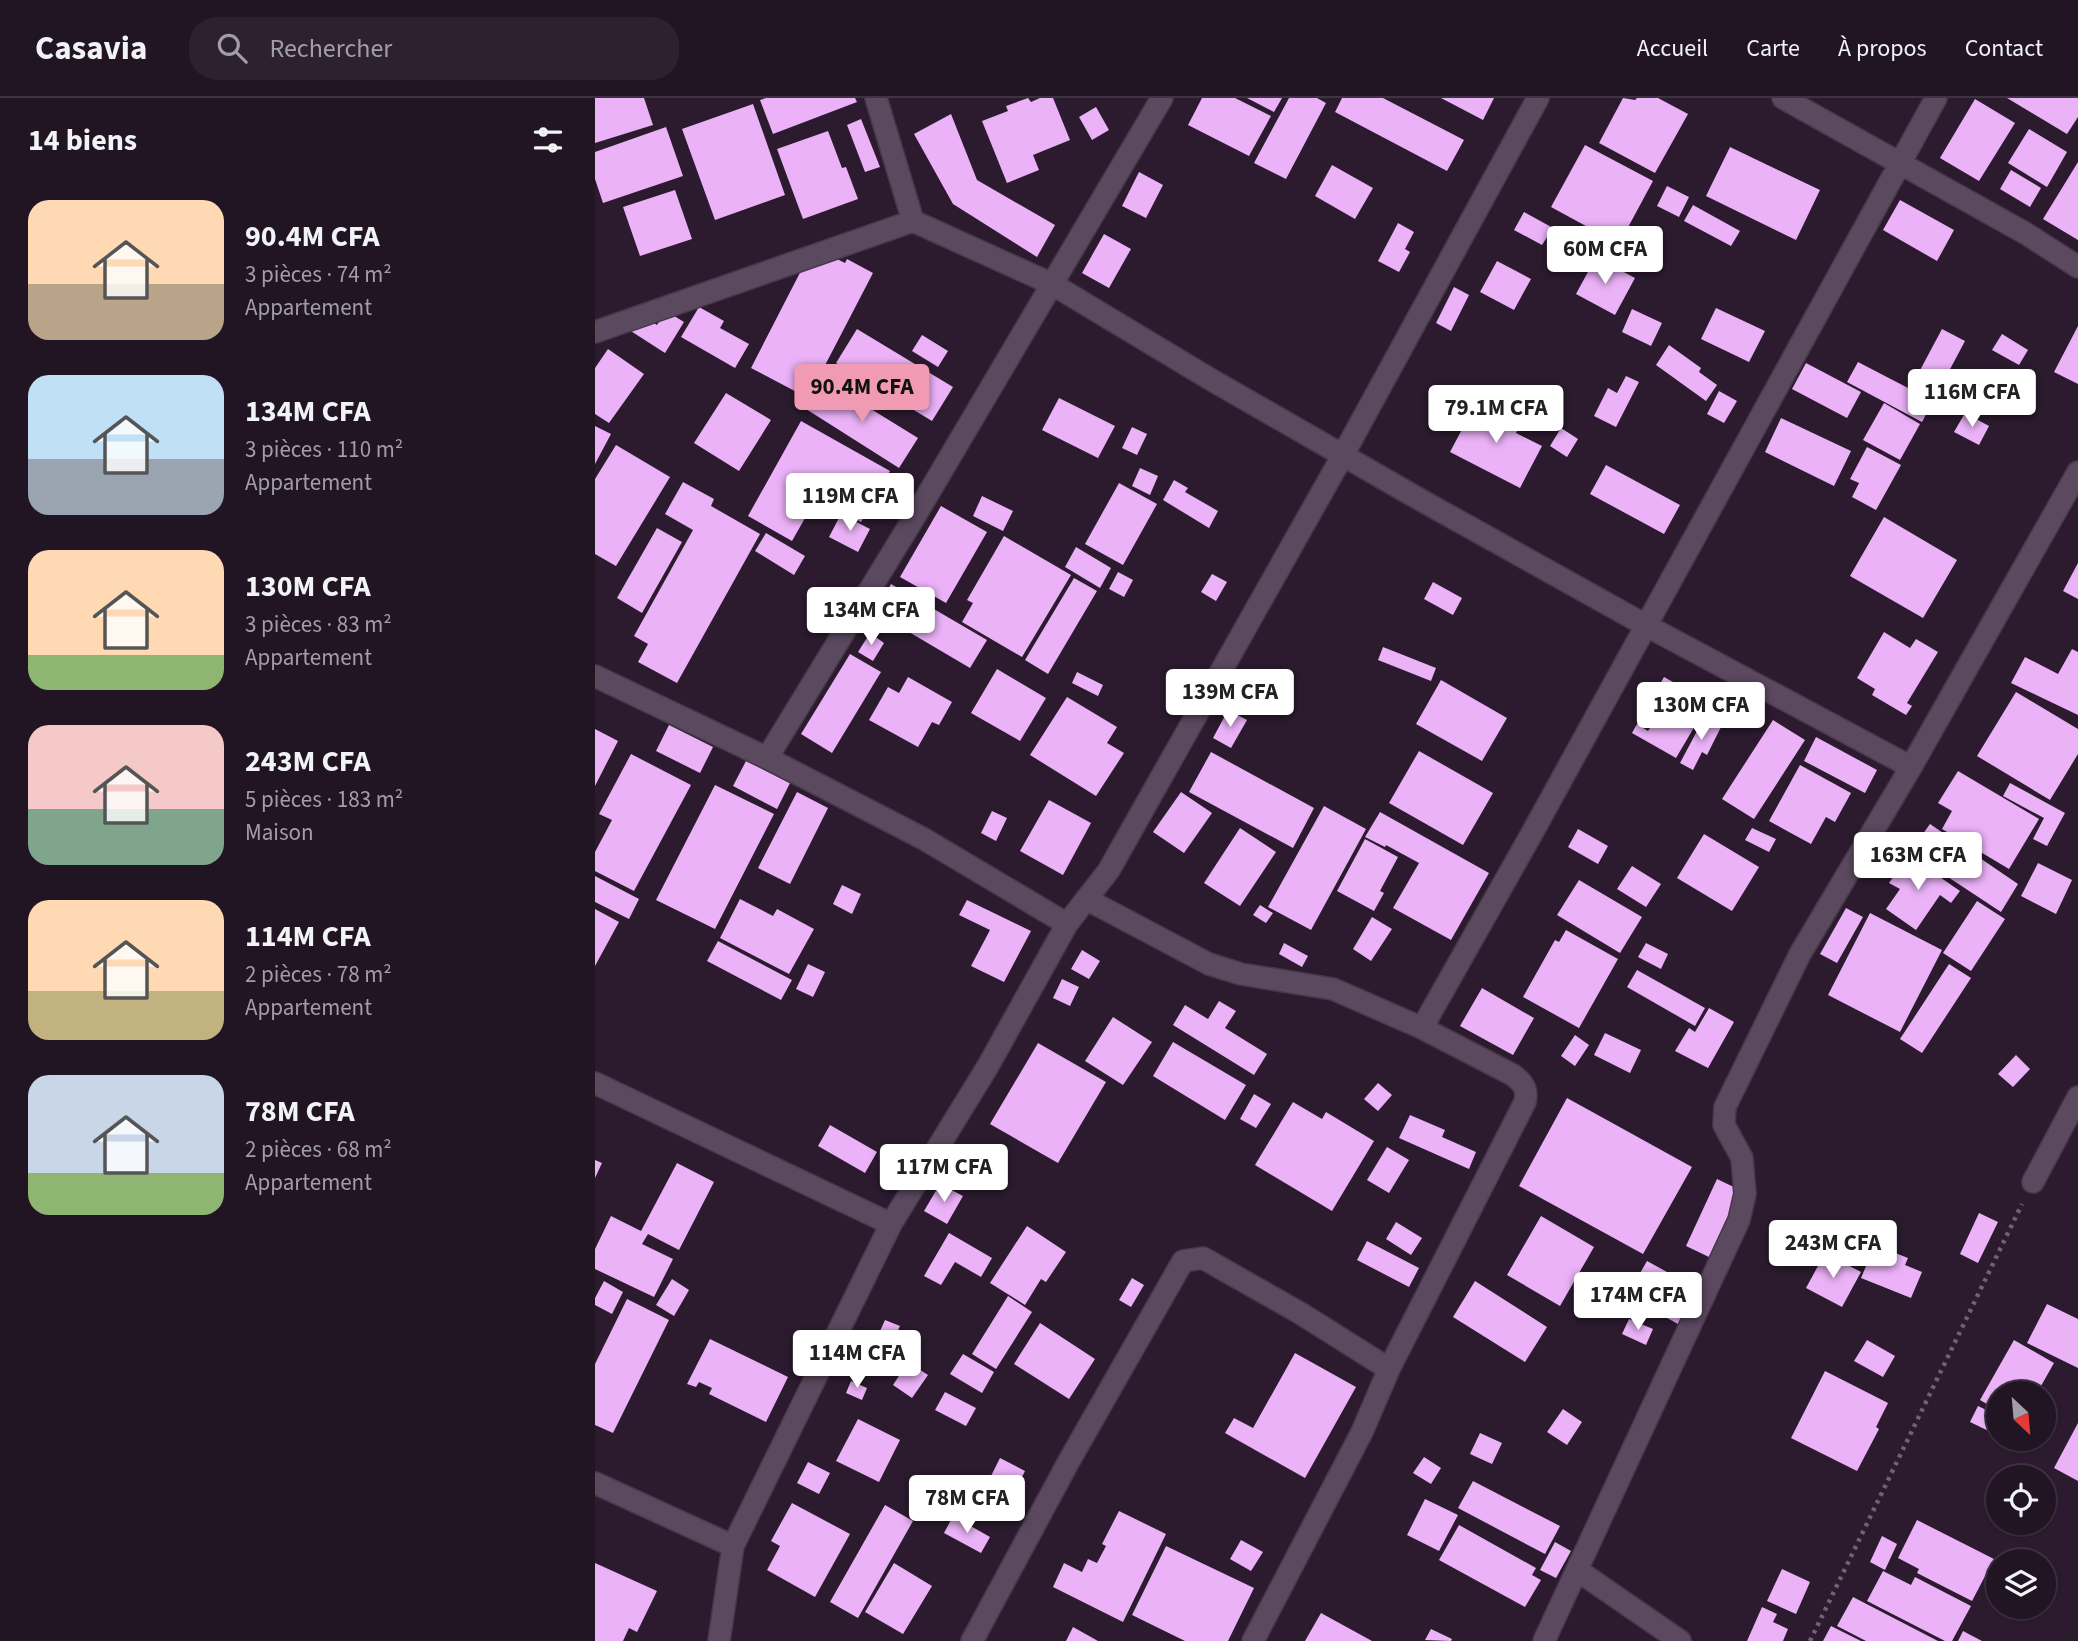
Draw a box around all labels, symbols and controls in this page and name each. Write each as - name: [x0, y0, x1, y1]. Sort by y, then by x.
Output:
- search box: [189, 17, 679, 80]
- text: Casavia: [35, 25, 147, 72]
- icon: search: [213, 29, 251, 67]
- text: Rechercher: [269, 30, 392, 67]
- text: Accueil: [1637, 31, 1708, 66]
- text: Carte: [1746, 31, 1800, 66]
- text: À propos: [1838, 31, 1927, 66]
- text: Contact: [1965, 31, 2043, 66]
- text: 14 biens: [28, 119, 137, 162]
- icon: filters: [529, 121, 567, 159]
- text: 90.4M CFA: [245, 215, 380, 258]
- pin: 60M CFA: [1540, 226, 1670, 286]
- icon: home: [84, 228, 168, 312]
- text: 60M CFA: [1563, 232, 1647, 265]
- text: 3 pièces · 74 m²: [245, 258, 392, 291]
- text: Appartement: [245, 291, 372, 324]
- pin: 90.4M CFA: [782, 364, 942, 424]
- text: 90.4M CFA: [810, 370, 914, 403]
- pin: 116M CFA: [1900, 370, 2044, 429]
- text: 116M CFA: [1924, 375, 2020, 408]
- pin: 79.1M CFA: [1416, 386, 1576, 445]
- text: 134M CFA: [245, 390, 371, 433]
- text: 79.1M CFA: [1444, 391, 1548, 424]
- icon: home: [84, 403, 168, 487]
- text: 3 pièces · 110 m²: [245, 433, 403, 466]
- text: Appartement: [245, 466, 372, 499]
- pin: 119M CFA: [778, 474, 922, 533]
- text: 119M CFA: [802, 479, 898, 512]
- text: 130M CFA: [245, 565, 371, 608]
- icon: home: [84, 578, 168, 662]
- pin: 134M CFA: [799, 588, 943, 647]
- text: 134M CFA: [823, 593, 919, 626]
- text: 3 pièces · 83 m²: [245, 608, 392, 641]
- text: Appartement: [245, 641, 372, 674]
- pin: 139M CFA: [1158, 670, 1302, 729]
- text: 139M CFA: [1182, 675, 1278, 708]
- pin: 130M CFA: [1629, 682, 1773, 742]
- text: 130M CFA: [1653, 688, 1749, 721]
- text: 243M CFA: [245, 740, 371, 783]
- icon: home: [84, 753, 168, 837]
- text: 5 pièces · 183 m²: [245, 783, 403, 816]
- text: Maison: [245, 816, 314, 849]
- pin: 163M CFA: [1846, 832, 1990, 892]
- text: 163M CFA: [1870, 838, 1966, 871]
- text: 114M CFA: [245, 915, 371, 958]
- icon: home: [84, 928, 168, 1012]
- text: 2 pièces · 78 m²: [245, 958, 392, 991]
- text: Appartement: [245, 991, 372, 1024]
- text: 78M CFA: [245, 1090, 355, 1133]
- icon: home: [84, 1103, 168, 1187]
- text: 2 pièces · 68 m²: [245, 1133, 392, 1166]
- pin: 117M CFA: [872, 1144, 1016, 1204]
- text: 117M CFA: [896, 1150, 992, 1183]
- text: Appartement: [245, 1166, 372, 1199]
- pin: 243M CFA: [1761, 1220, 1905, 1280]
- text: 243M CFA: [1785, 1226, 1881, 1259]
- pin: 174M CFA: [1566, 1272, 1710, 1332]
- text: 174M CFA: [1590, 1278, 1686, 1311]
- pin: 114M CFA: [785, 1330, 929, 1390]
- text: 114M CFA: [809, 1336, 905, 1369]
- north arrow: [1986, 1381, 2056, 1451]
- map controls: [1986, 1381, 2056, 1619]
- button: locate: [1986, 1465, 2056, 1535]
- pin: 78M CFA: [902, 1476, 1032, 1535]
- text: 78M CFA: [925, 1481, 1009, 1514]
- button: layers: [1986, 1549, 2056, 1619]

